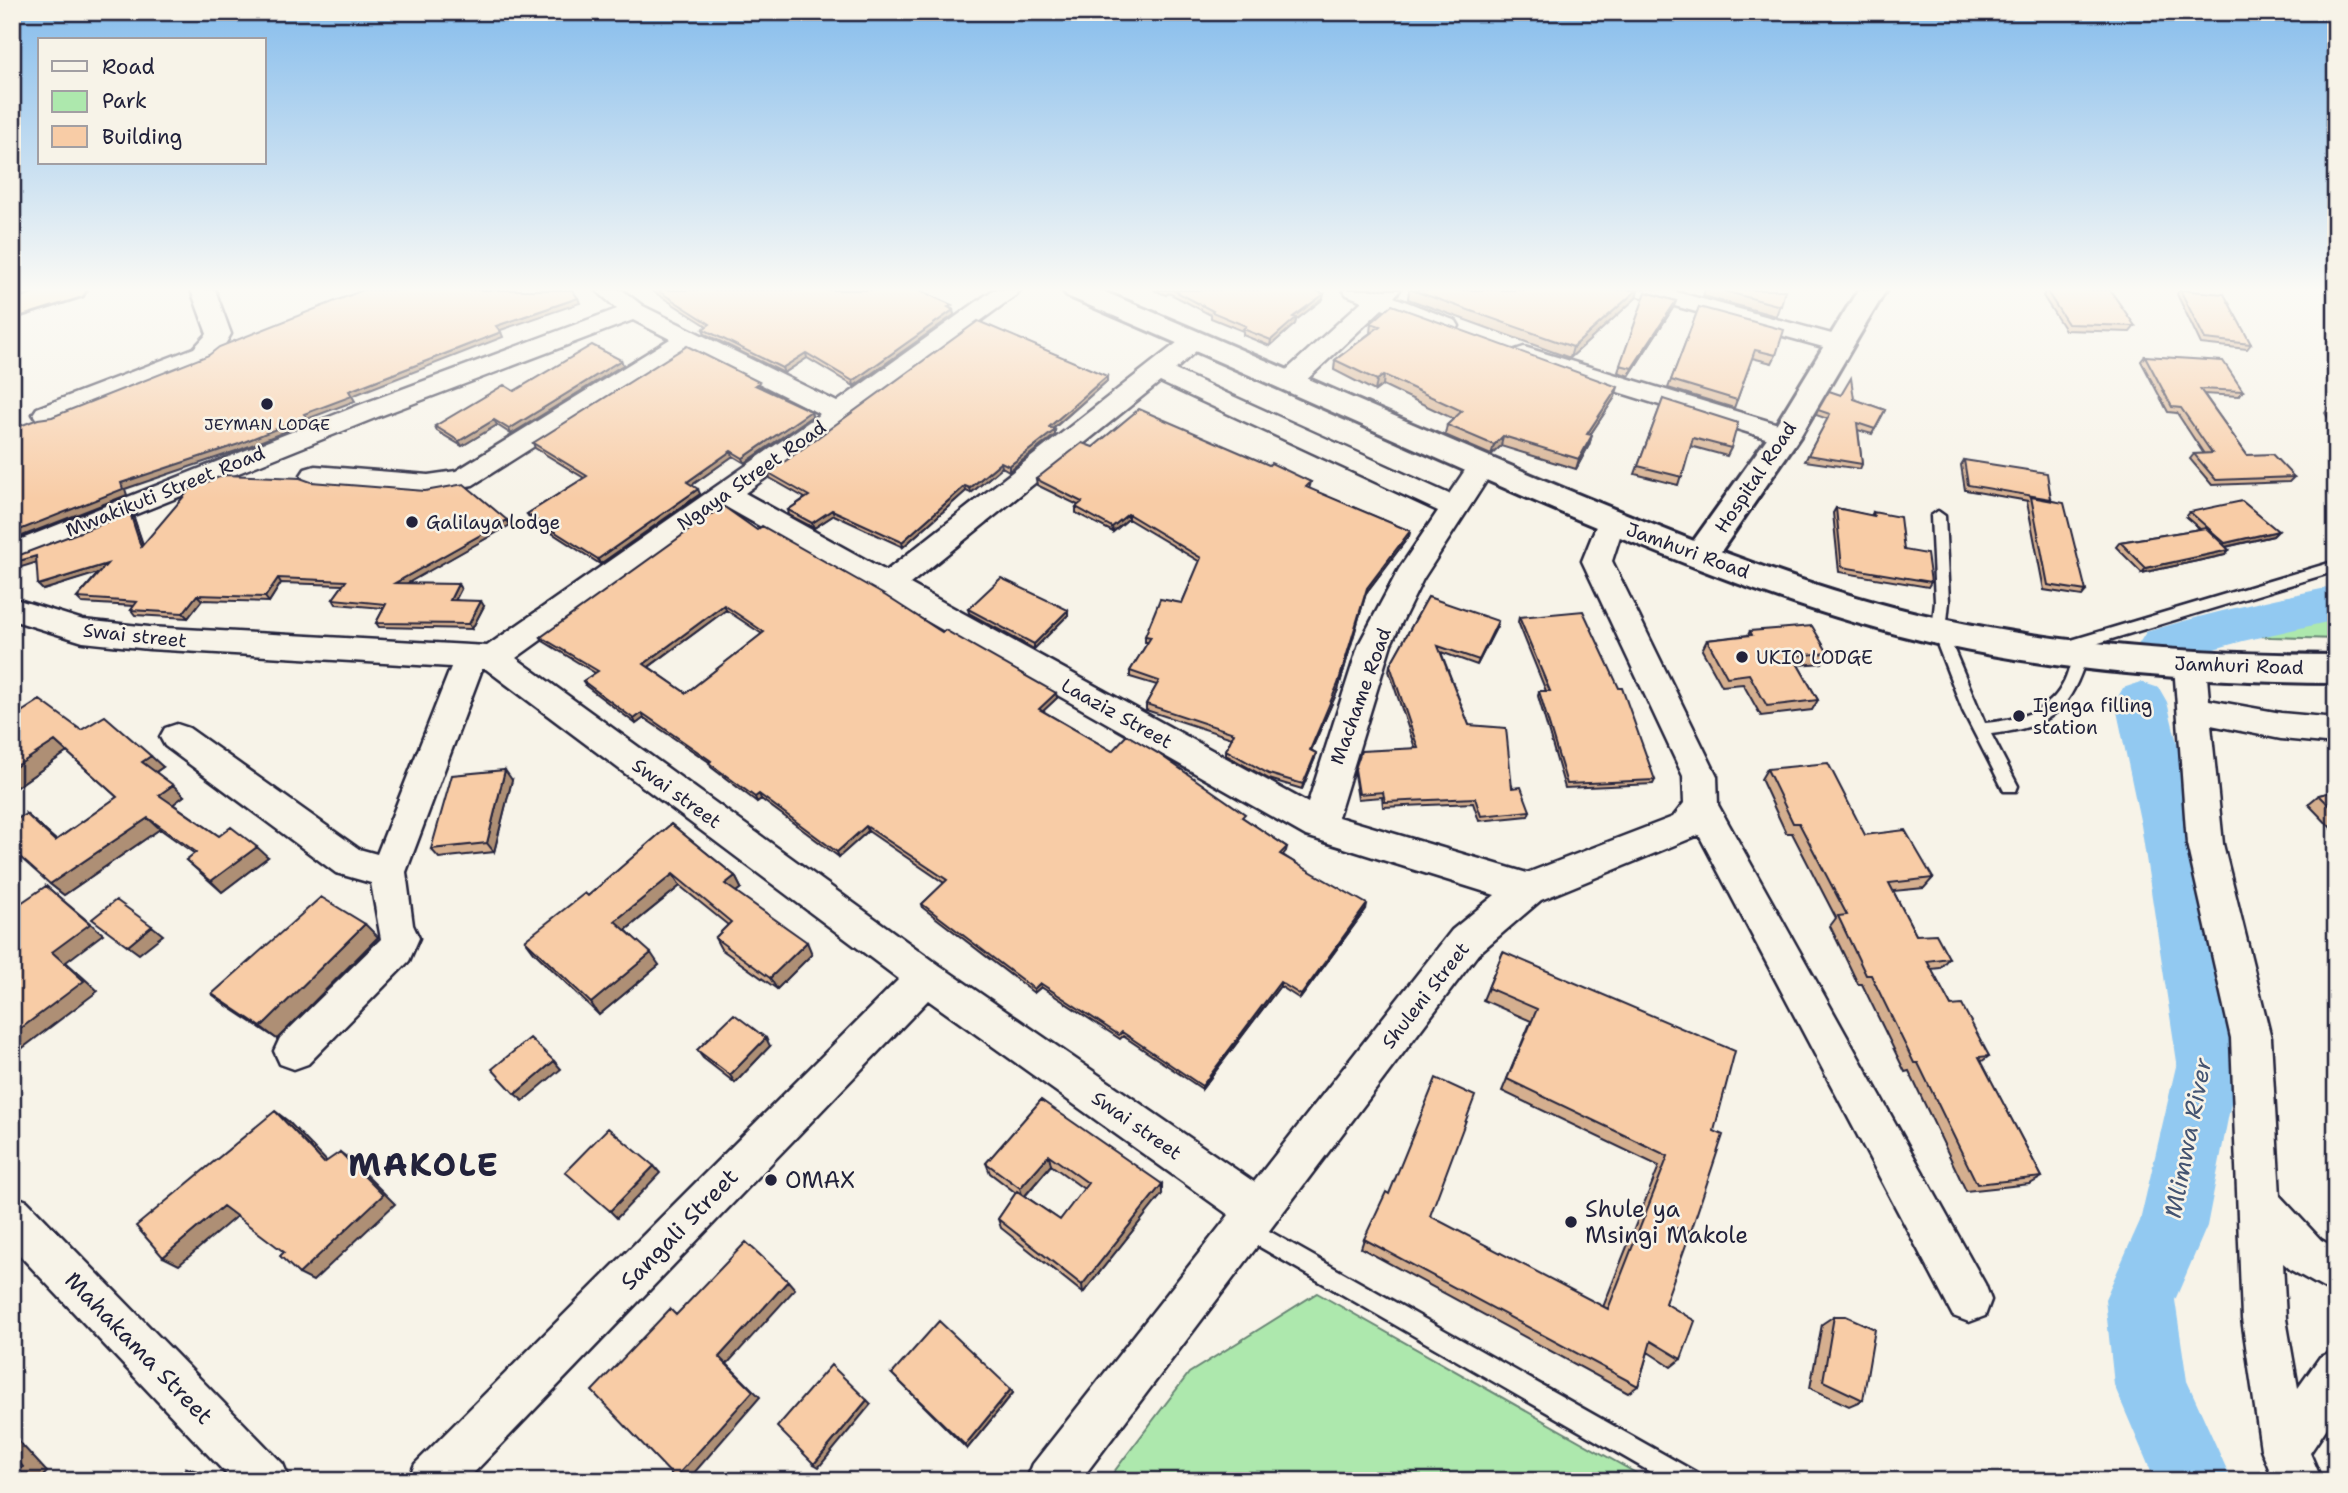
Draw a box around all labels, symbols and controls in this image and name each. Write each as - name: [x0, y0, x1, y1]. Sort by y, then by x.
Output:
- legend: [38, 38, 266, 164]
- text: Road: [102, 53, 155, 81]
- text: Park: [102, 87, 147, 115]
- text: Building: [102, 123, 182, 151]
- marker: JEYMAN LODGE: [259, 396, 275, 412]
- place label: JEYMAN LODGE: [204, 414, 330, 435]
- street label: Ngaya Street Road: [672, 415, 831, 536]
- street label: Hospital Road: [1709, 417, 1802, 538]
- street label: Mwakikuti Street Road: [62, 440, 268, 543]
- place label: Galilaya lodge: [426, 510, 560, 535]
- marker: Galilaya lodge: [404, 514, 420, 530]
- street label: Jamhuri Road: [1623, 517, 1753, 584]
- street label: Swai street: [82, 618, 188, 653]
- street label: Machame Road: [1324, 624, 1397, 768]
- place label: UKIO LODGE: [1756, 645, 1873, 670]
- marker: UKIO LODGE: [1734, 649, 1750, 665]
- street label: Jamhuri Road: [2174, 651, 2304, 680]
- street label: Laaziz Street: [1057, 673, 1177, 754]
- place label: Ijenga filling station: [2033, 693, 2153, 740]
- marker: Ijenga filling station: [2011, 708, 2027, 724]
- street label: Swai street: [627, 753, 726, 834]
- street label: Shuleni Street: [1376, 937, 1475, 1054]
- water label: Mlimwa River: [2157, 1055, 2219, 1221]
- street label: Swai street: [1087, 1085, 1187, 1165]
- district label: MAKOLE: [348, 1143, 500, 1186]
- street label: Sangali Street: [613, 1162, 745, 1296]
- place label: OMAX: [785, 1165, 855, 1195]
- marker: OMAX: [763, 1172, 779, 1188]
- place label: Shule ya Msingi Makole: [1585, 1194, 1748, 1250]
- marker: Shule ya Msingi Makole: [1563, 1214, 1579, 1230]
- street label: Mahakama Street: [58, 1265, 220, 1431]

